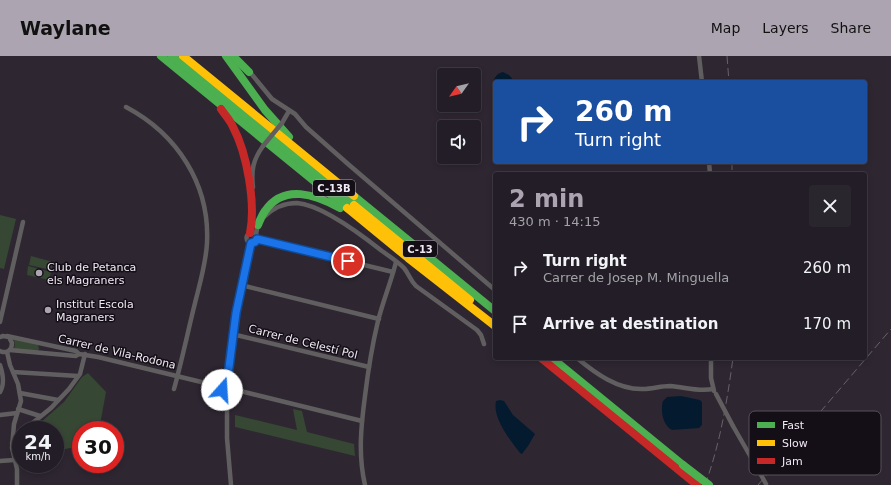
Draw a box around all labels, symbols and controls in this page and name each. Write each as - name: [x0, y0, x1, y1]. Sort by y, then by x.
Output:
- text: Waylane: [20, 17, 111, 39]
- text: Map: [711, 20, 740, 36]
- text: Layers: [762, 20, 809, 36]
- text: Share: [831, 20, 871, 36]
- north arrow: [437, 68, 481, 112]
- map controls: [437, 68, 481, 164]
- text: 260 m: [575, 95, 672, 128]
- icon: right: [509, 96, 561, 148]
- button: sound: [437, 120, 481, 164]
- text: Turn right: [575, 129, 661, 150]
- road number: C-13B: [313, 180, 355, 196]
- text: 2 min: [509, 185, 584, 213]
- button: close: [809, 185, 851, 227]
- text: 430 m · 14:15: [509, 214, 600, 229]
- road number: C-13: [403, 241, 437, 257]
- pin: [331, 244, 365, 278]
- icon: arrive: [337, 250, 359, 272]
- text: Turn right: [543, 252, 627, 270]
- icon: right: [509, 257, 531, 279]
- text: 260 m: [803, 259, 851, 277]
- place label: Club de Petanca els Magraners: [47, 261, 136, 287]
- marker: Club de Petanca els Magraners: [34, 268, 44, 278]
- text: Carrer de Josep M. Minguella: [543, 270, 729, 285]
- place label: Institut Escola Magraners: [56, 298, 134, 324]
- marker: Institut Escola Magraners: [43, 305, 53, 315]
- icon: arrive: [509, 313, 531, 335]
- text: Arrive at destination: [543, 315, 718, 333]
- text: 170 m: [803, 315, 851, 333]
- street label: Carrer de Celestí Pol: [247, 322, 359, 362]
- street label: Carrer de Vila-Rodona: [57, 332, 177, 372]
- position arrow: [201, 369, 243, 411]
- legend: [749, 411, 881, 475]
- text: Fast: [782, 419, 805, 432]
- speed limit sign: 30: [72, 421, 124, 473]
- text: 24: [24, 430, 52, 454]
- text: Slow: [782, 437, 808, 450]
- text: km/h: [25, 451, 51, 462]
- text: Jam: [781, 455, 803, 468]

